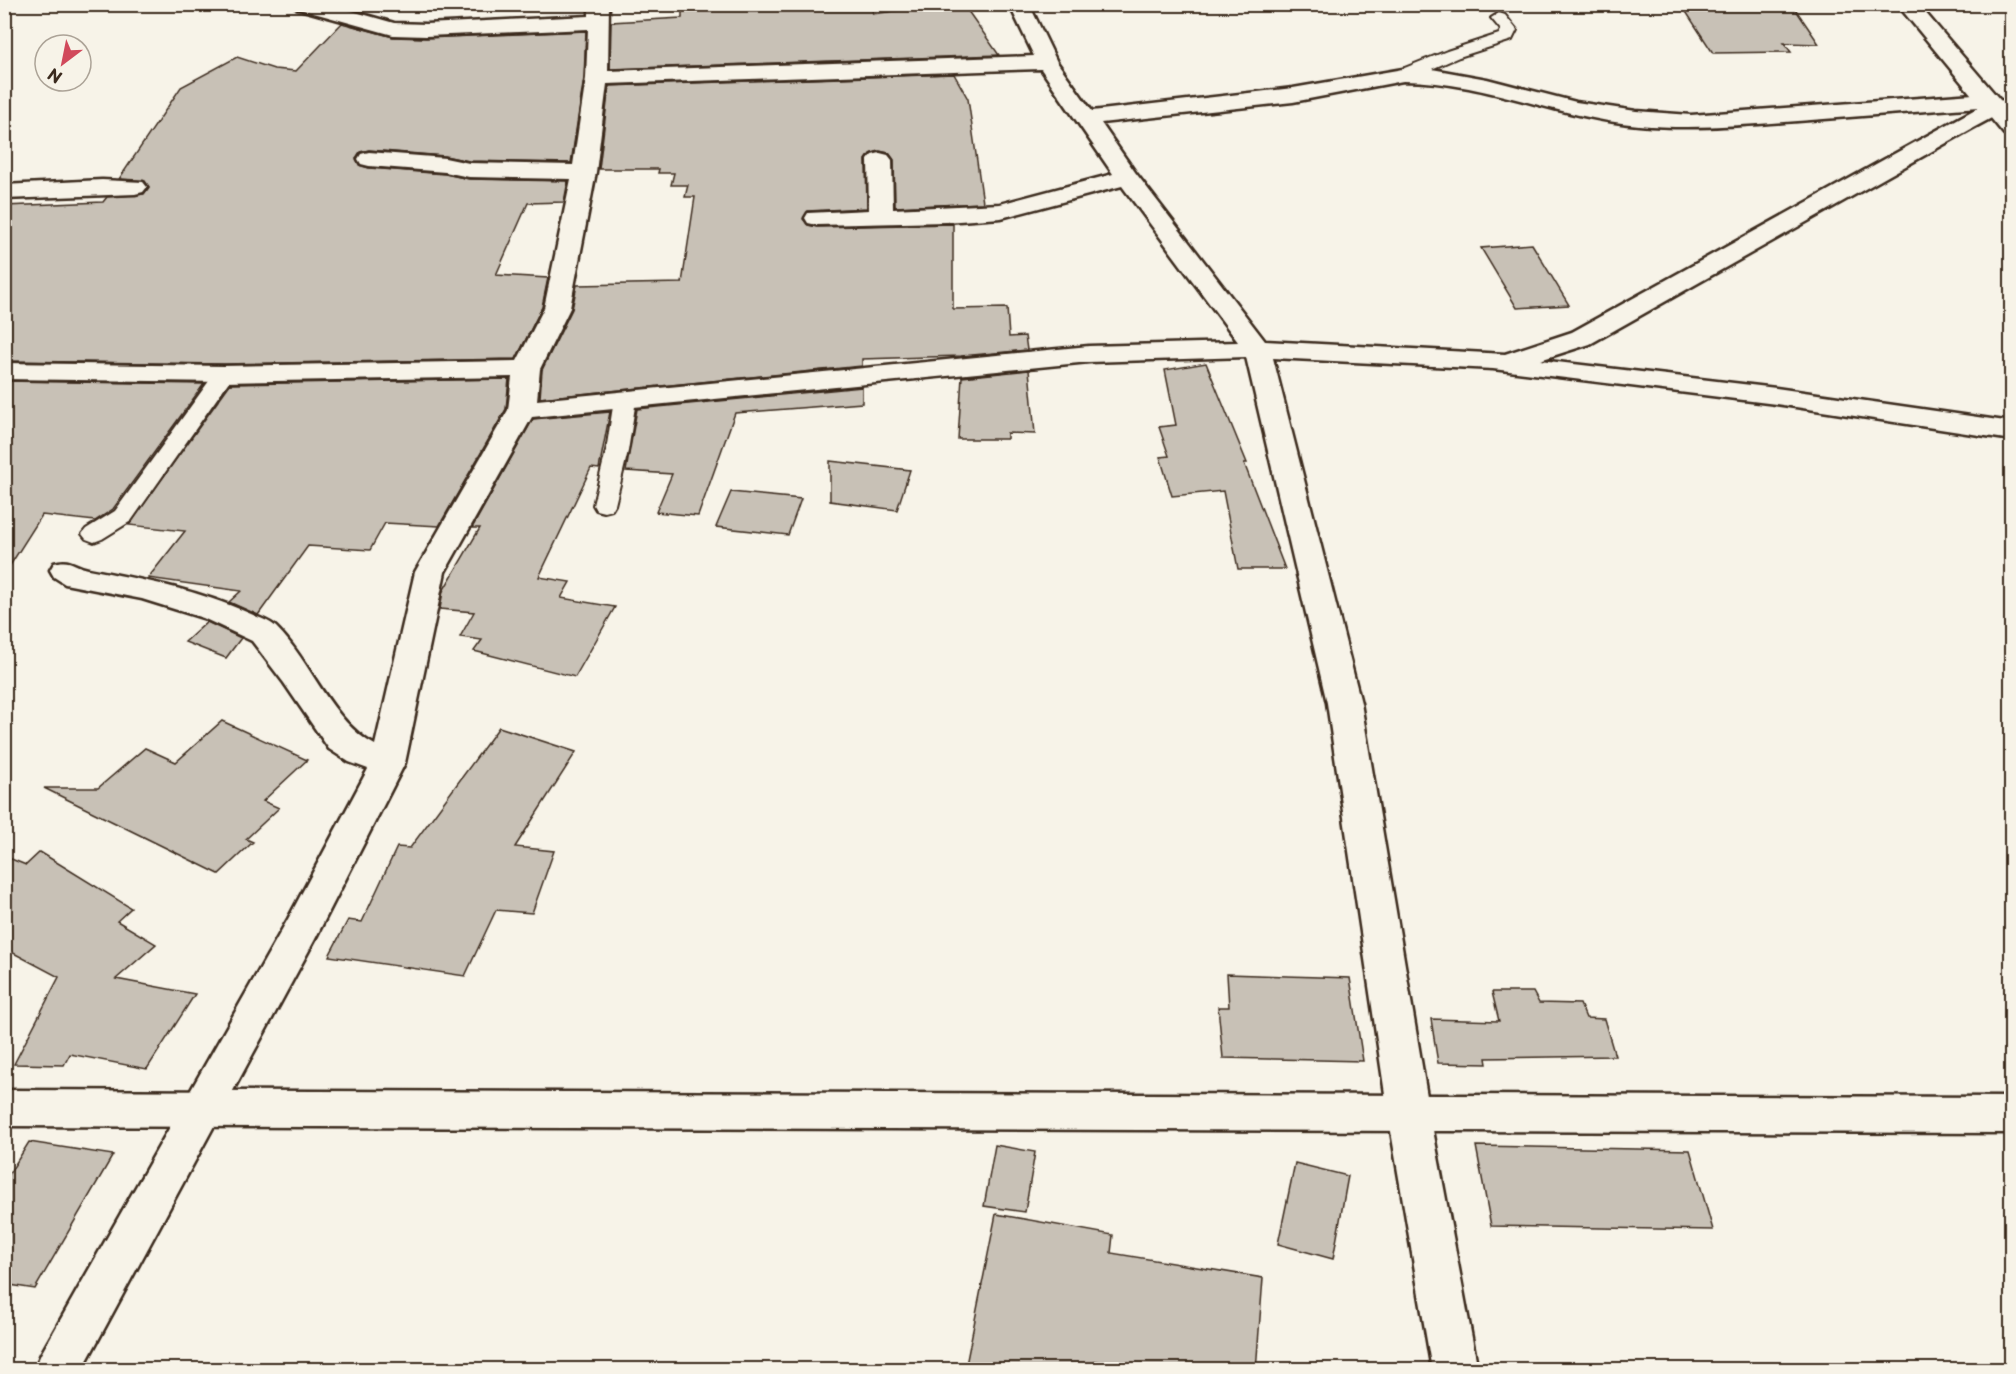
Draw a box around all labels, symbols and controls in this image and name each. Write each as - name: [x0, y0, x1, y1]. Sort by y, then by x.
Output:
- north arrow: [33, 33, 93, 93]
- text: N: [43, 63, 66, 90]

